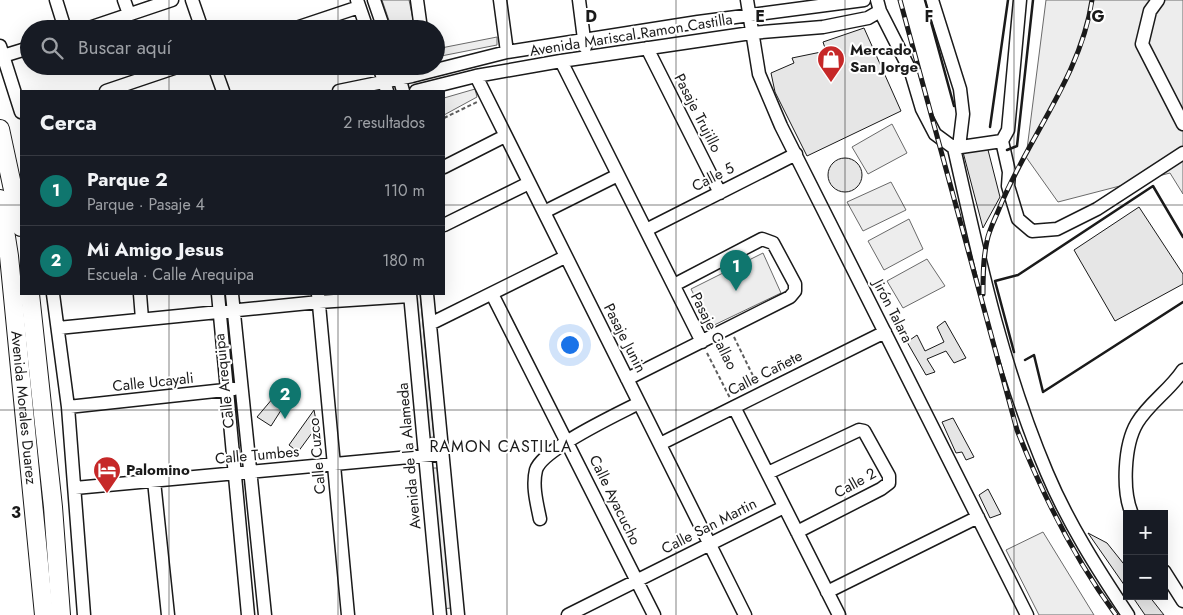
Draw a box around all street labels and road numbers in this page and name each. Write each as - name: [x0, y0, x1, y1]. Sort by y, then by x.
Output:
- street label: Avenida Mariscal Ramon Castilla: [528, 8, 734, 62]
- street label: Pasaje Trujillo: [669, 70, 727, 156]
- street label: Calle 5: [688, 157, 738, 197]
- street label: Jirón Talara: [867, 274, 918, 347]
- street label: Pasaje Callao: [685, 289, 743, 373]
- street label: Pasaje Junin: [598, 299, 652, 377]
- street label: Avenida Morales Duarez: [5, 330, 42, 486]
- street label: Calle Arequipa: [208, 332, 240, 430]
- street label: Calle Cañete: [724, 345, 806, 401]
- street label: Calle Ucayali: [111, 367, 195, 397]
- street label: Avenida de la Alameda: [392, 382, 426, 530]
- street label: Calle Cuzco: [303, 417, 331, 495]
- street label: Calle Tumbes: [214, 440, 300, 470]
- street label: Calle Ayacucho: [584, 451, 646, 549]
- street label: Calle 2: [830, 462, 880, 504]
- street label: Calle San Martin: [658, 493, 760, 559]

